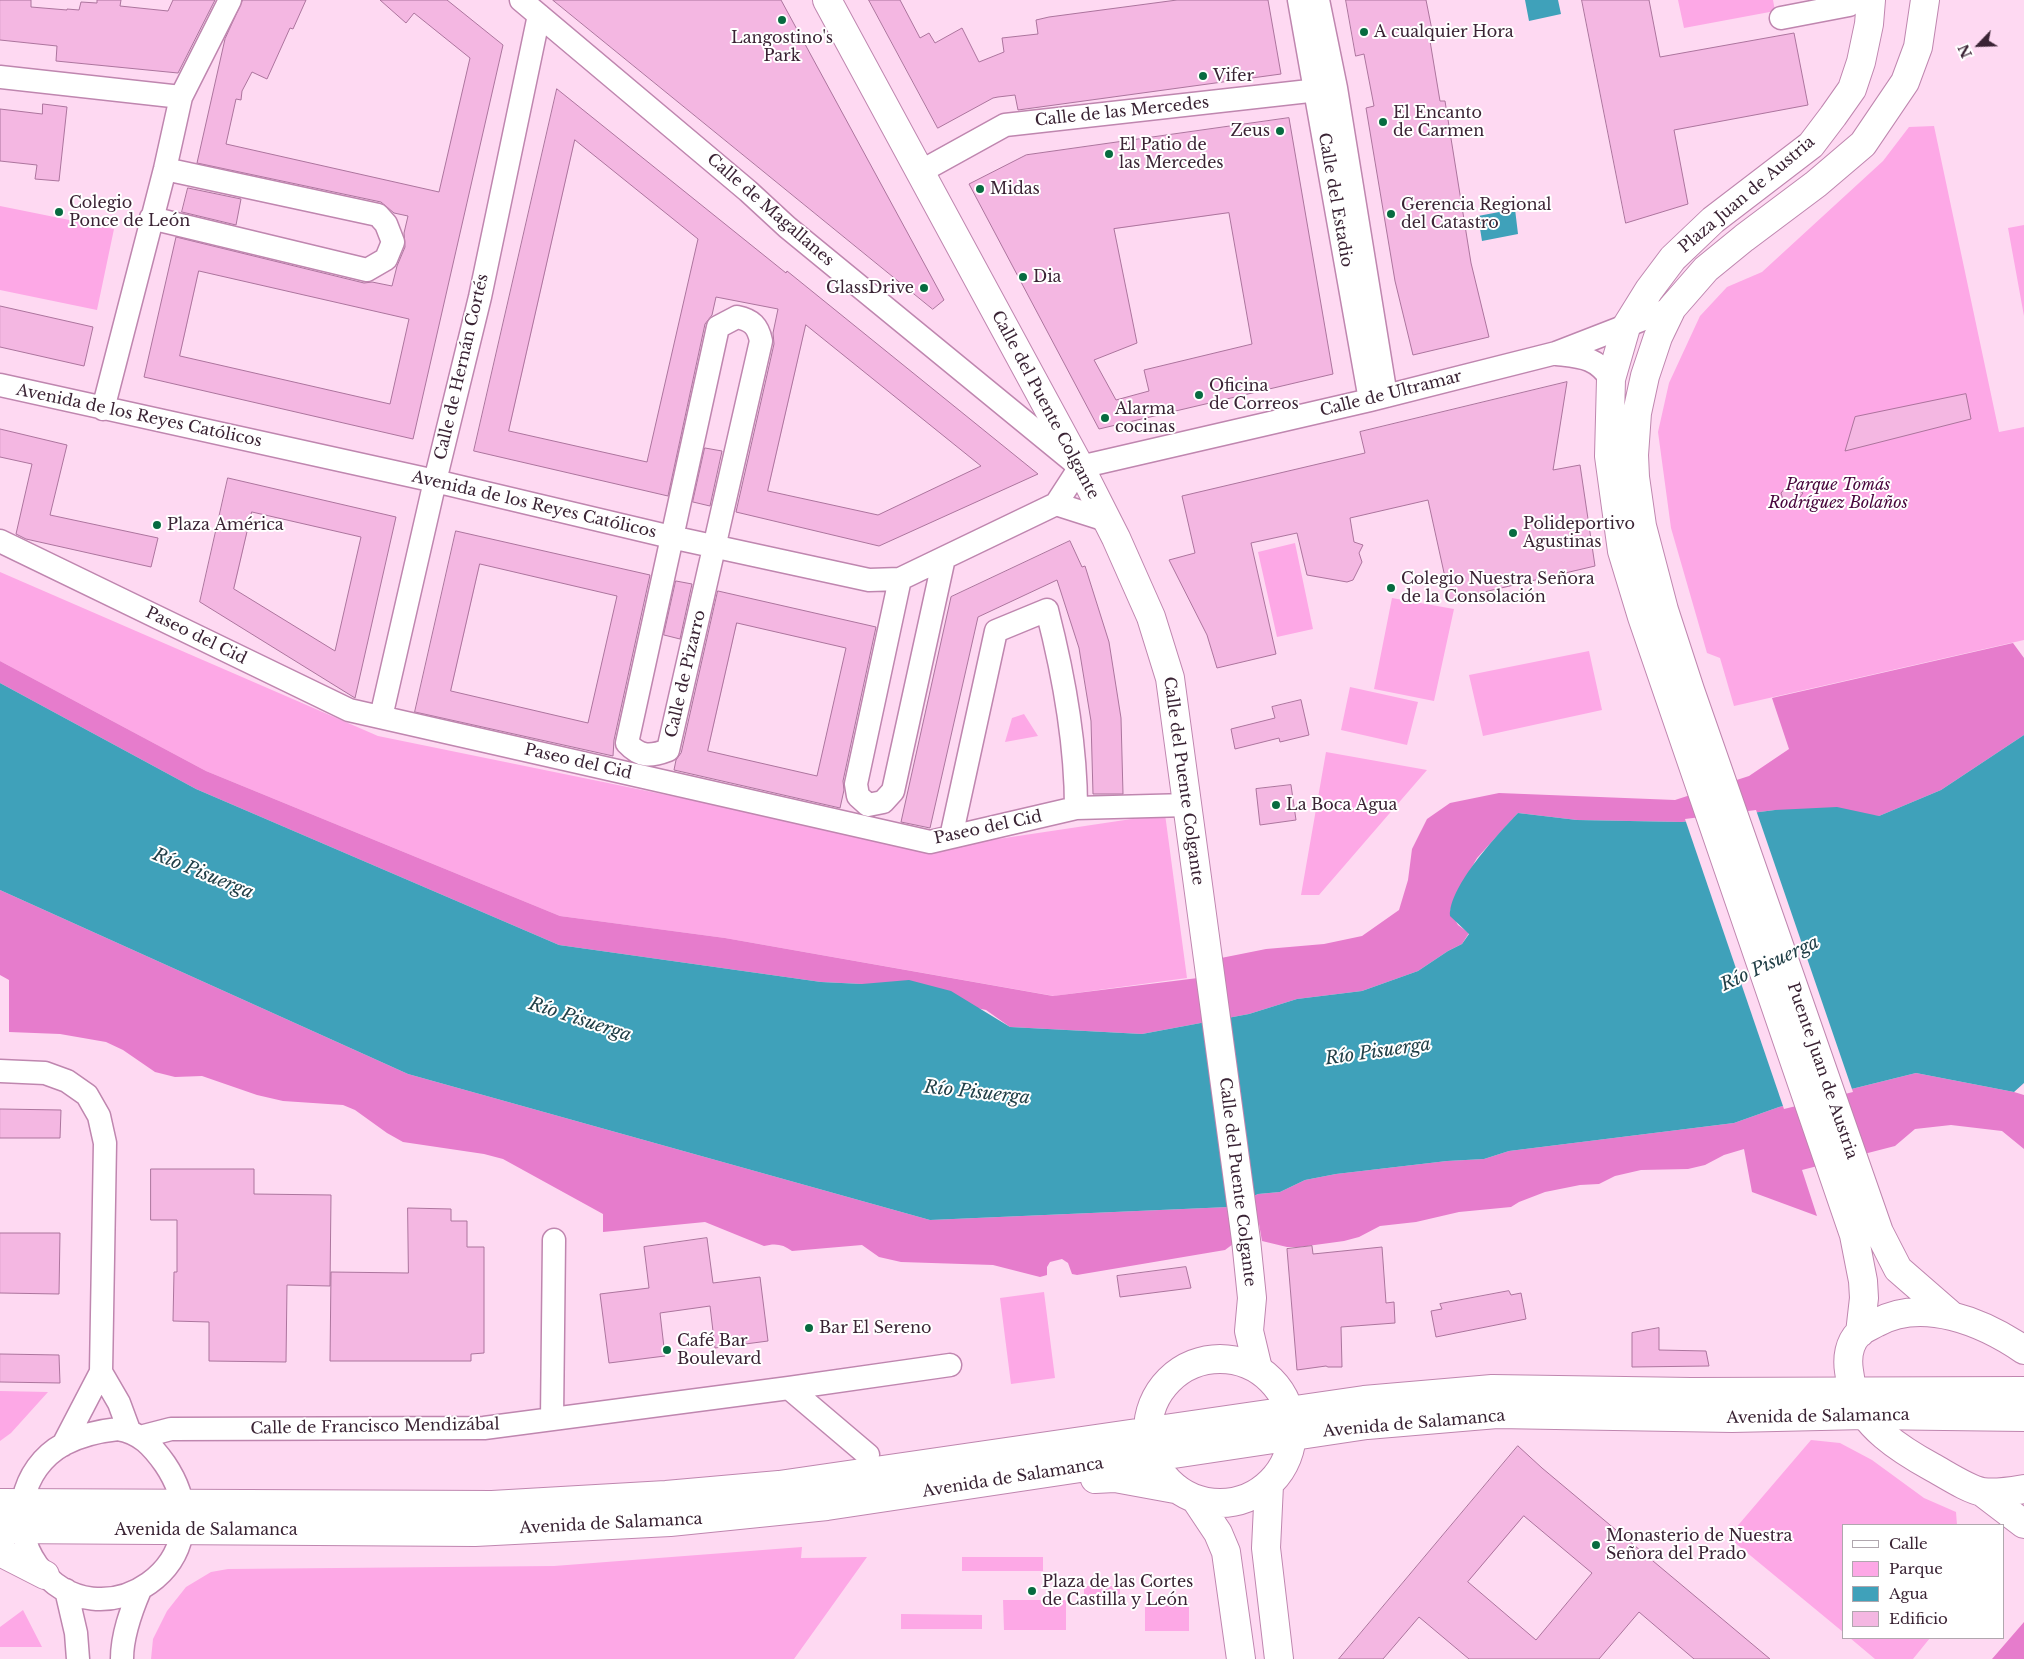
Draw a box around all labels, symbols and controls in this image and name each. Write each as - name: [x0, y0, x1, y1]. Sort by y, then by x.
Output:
- marker: Langostino's Park: [776, 14, 788, 26]
- north arrow: [1954, 20, 2004, 70]
- place label: A cualquier Hora: [1374, 22, 1514, 42]
- marker: A cualquier Hora: [1358, 26, 1370, 38]
- place label: Langostino's Park: [731, 28, 833, 66]
- text: N: [1954, 41, 1976, 61]
- place label: Vifer: [1213, 66, 1254, 86]
- marker: Vifer: [1197, 70, 1209, 82]
- street label: Calle de las Mercedes: [1034, 93, 1210, 131]
- place label: El Encanto de Carmen: [1393, 103, 1484, 141]
- marker: El Encanto de Carmen: [1377, 116, 1389, 128]
- place label: Zeus: [1231, 121, 1270, 141]
- marker: Zeus: [1274, 125, 1286, 137]
- street label: Calle del Estadio: [1314, 131, 1356, 269]
- street label: Plaza Juan de Austria: [1675, 133, 1819, 257]
- place label: El Patio de las Mercedes: [1119, 135, 1224, 173]
- marker: El Patio de las Mercedes: [1103, 148, 1115, 160]
- street label: Calle de Magallanes: [703, 150, 837, 270]
- place label: Midas: [990, 179, 1040, 199]
- marker: Midas: [974, 183, 986, 195]
- place label: Colegio Ponce de León: [69, 193, 190, 231]
- place label: Gerencia Regional del Catastro: [1401, 195, 1551, 233]
- marker: Colegio Ponce de León: [53, 206, 65, 218]
- marker: Gerencia Regional del Catastro: [1385, 208, 1397, 220]
- place label: Dia: [1033, 267, 1061, 287]
- marker: Dia: [1017, 271, 1029, 283]
- street label: Calle de Hernán Cortés: [431, 272, 493, 462]
- place label: GlassDrive: [826, 278, 914, 298]
- marker: GlassDrive: [918, 282, 930, 294]
- street label: Calle del Puente Colgante: [987, 308, 1103, 502]
- street label: Calle de Ultramar: [1318, 367, 1464, 421]
- place label: Oficina de Correos: [1209, 376, 1299, 414]
- street label: Avenida de los Reyes Católicos: [15, 381, 263, 451]
- marker: Oficina de Correos: [1193, 389, 1205, 401]
- place label: Alarma cocinas: [1115, 399, 1175, 437]
- marker: Alarma cocinas: [1099, 412, 1111, 424]
- street label: Avenida de los Reyes Católicos: [410, 467, 658, 543]
- park label: Parque Tomás Rodríguez Bolaños: [1768, 475, 1908, 513]
- place label: Polideportivo Agustinas: [1523, 514, 1635, 552]
- place label: Plaza América: [167, 515, 284, 535]
- marker: Plaza América: [151, 519, 163, 531]
- marker: Polideportivo Agustinas: [1507, 527, 1519, 539]
- place label: Colegio Nuestra Señora de la Consolación: [1401, 569, 1595, 607]
- marker: Colegio Nuestra Señora de la Consolación: [1385, 582, 1397, 594]
- street label: Paseo del Cid: [142, 603, 250, 669]
- street label: Calle de Pizarro: [662, 608, 710, 740]
- street label: Calle del Puente Colgante: [1159, 675, 1207, 887]
- street label: Paseo del Cid: [522, 740, 634, 784]
- place label: La Boca Agua: [1286, 795, 1397, 815]
- marker: La Boca Agua: [1270, 799, 1282, 811]
- street label: Paseo del Cid: [932, 807, 1044, 849]
- water label: Río Pisuerga: [150, 844, 256, 904]
- water label: Río Pisuerga: [1717, 932, 1823, 996]
- street label: Puente Juan de Austria: [1783, 980, 1861, 1162]
- water label: Río Pisuerga: [526, 993, 634, 1047]
- water label: Río Pisuerga: [1324, 1034, 1432, 1070]
- street label: Calle del Puente Colgante: [1215, 1076, 1259, 1288]
- water label: Río Pisuerga: [923, 1077, 1031, 1109]
- place label: Bar El Sereno: [819, 1318, 931, 1338]
- marker: Bar El Sereno: [803, 1322, 815, 1334]
- place label: Café Bar Boulevard: [677, 1331, 761, 1369]
- marker: Café Bar Boulevard: [661, 1344, 673, 1356]
- street label: Avenida de Salamanca: [1322, 1406, 1506, 1442]
- street label: Avenida de Salamanca: [1726, 1406, 1910, 1428]
- street label: Calle de Francisco Mendizábal: [250, 1415, 500, 1439]
- street label: Avenida de Salamanca: [921, 1454, 1105, 1502]
- street label: Avenida de Salamanca: [519, 1510, 703, 1538]
- street label: Avenida de Salamanca: [114, 1520, 298, 1540]
- legend: [1842, 1524, 2004, 1639]
- place label: Monasterio de Nuestra Señora del Prado: [1606, 1526, 1792, 1564]
- text: Calle: [1889, 1534, 1928, 1553]
- marker: Monasterio de Nuestra Señora del Prado: [1590, 1539, 1602, 1551]
- text: Parque: [1889, 1559, 1943, 1578]
- place label: Plaza de las Cortes de Castilla y León: [1042, 1572, 1193, 1610]
- text: Agua: [1889, 1584, 1928, 1603]
- marker: Plaza de las Cortes de Castilla y León: [1026, 1585, 1038, 1597]
- text: Edificio: [1889, 1609, 1948, 1628]

